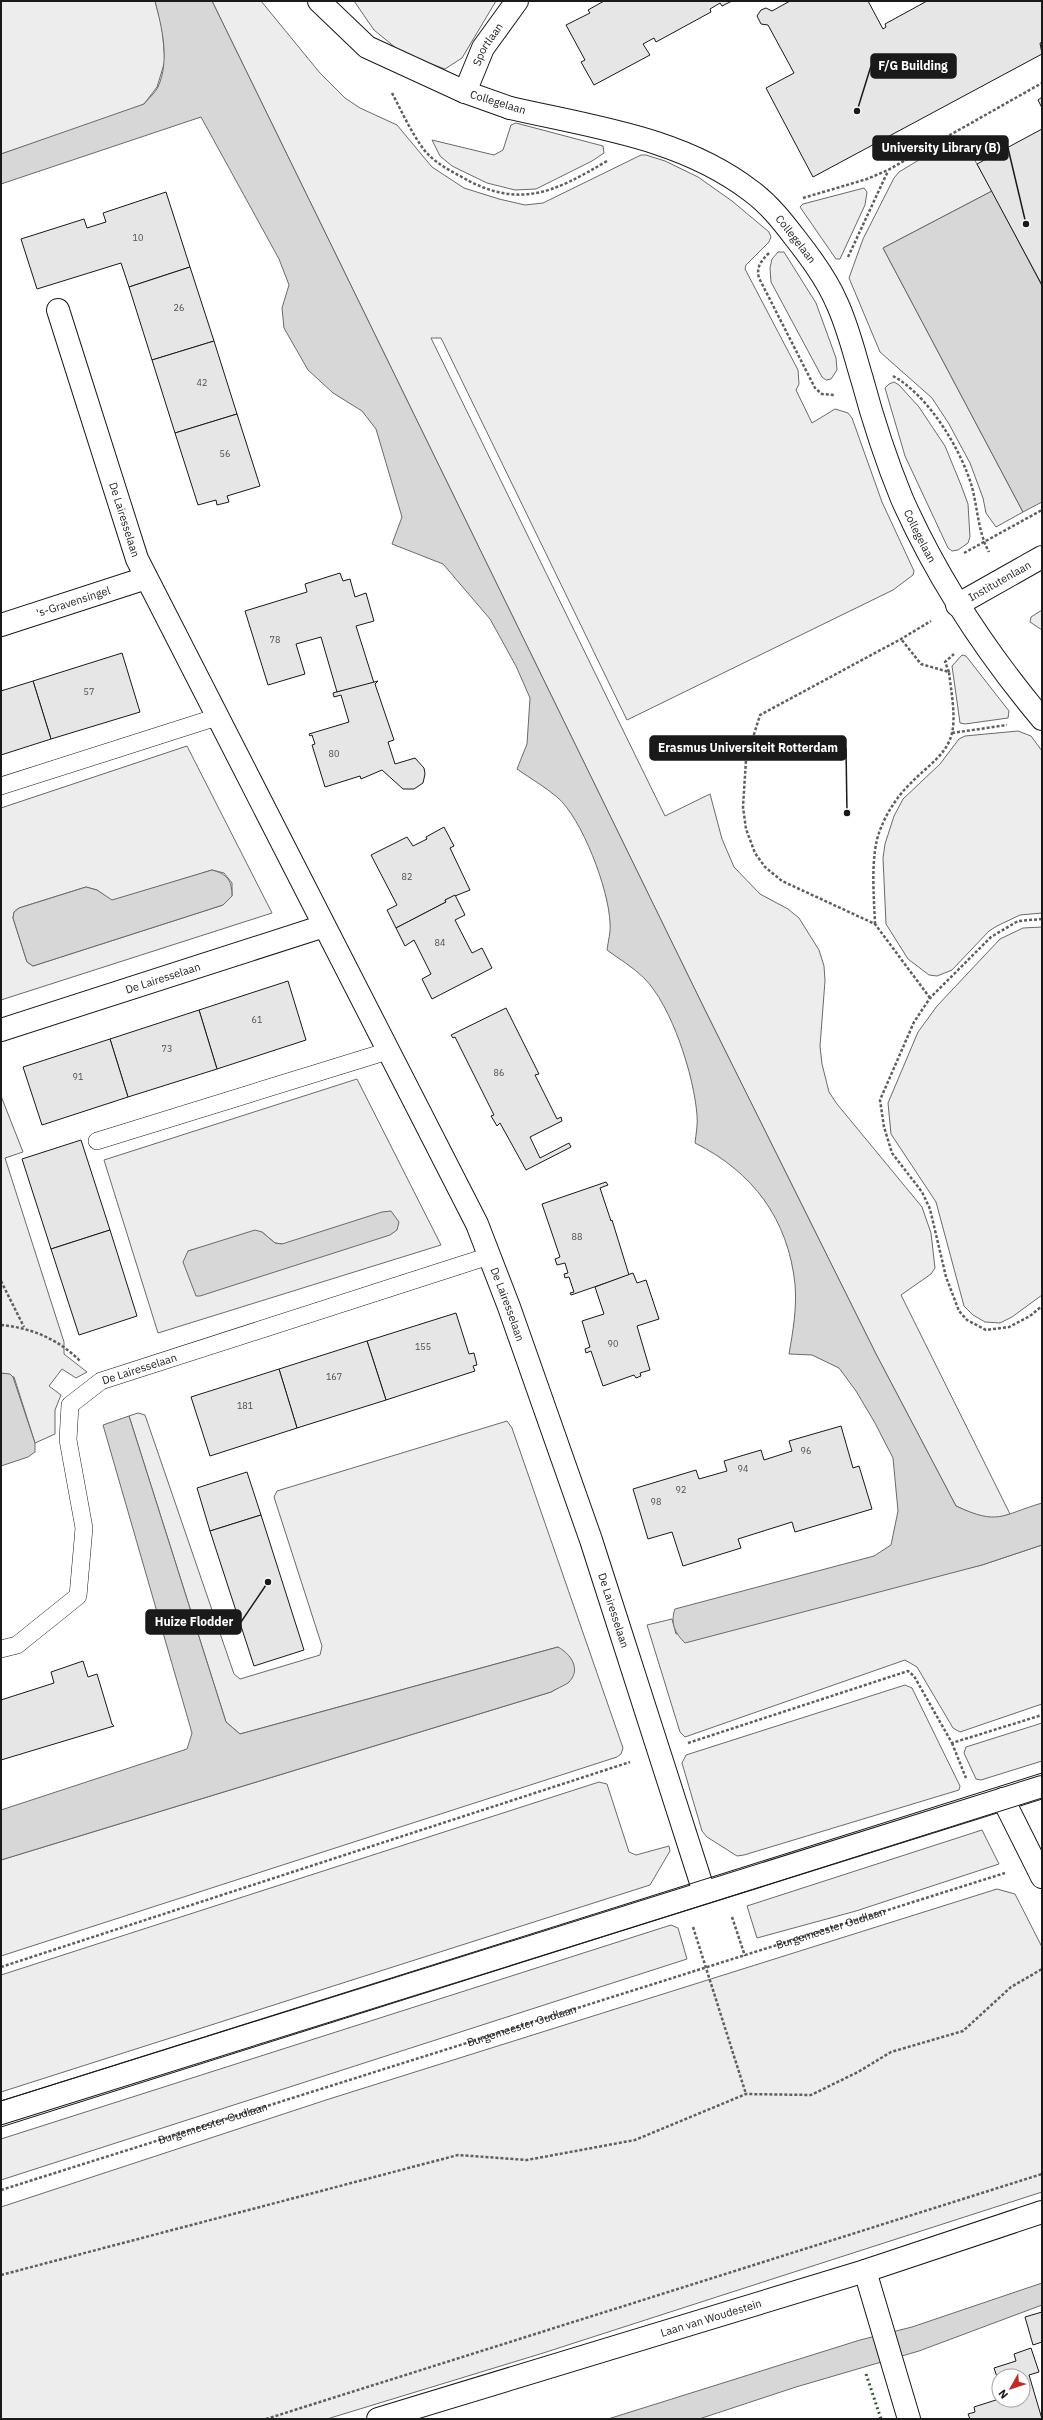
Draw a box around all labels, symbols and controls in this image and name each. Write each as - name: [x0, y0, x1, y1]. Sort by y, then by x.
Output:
- street label: Sportlaan: [470, 20, 506, 68]
- callout: F/G Building: [871, 54, 956, 78]
- text: F/G Building: [878, 58, 948, 73]
- street label: Collegelaan: [468, 87, 528, 117]
- callout: University Library (B): [873, 136, 1008, 160]
- text: University Library (B): [881, 140, 1001, 155]
- street label: Collegelaan: [773, 212, 819, 266]
- house number: 10: [133, 232, 143, 243]
- house number: 26: [174, 302, 184, 313]
- house number: 42: [197, 377, 207, 388]
- house number: 56: [220, 448, 230, 459]
- street label: De Lairesselaan: [106, 480, 143, 559]
- street label: Collegelaan: [901, 507, 939, 565]
- street label: Institutenlaan: [966, 558, 1034, 604]
- street label: 's-Gravensingel: [35, 583, 112, 620]
- house number: 78: [270, 634, 280, 645]
- house number: 57: [84, 686, 94, 697]
- callout: Erasmus Universiteit Rotterdam: [650, 736, 846, 760]
- text: Erasmus Universiteit Rotterdam: [658, 740, 838, 755]
- house number: 80: [329, 748, 339, 759]
- house number: 82: [402, 871, 412, 882]
- house number: 84: [435, 937, 445, 948]
- street label: De Lairesselaan: [124, 959, 202, 996]
- house number: 61: [252, 1014, 262, 1025]
- house number: 73: [162, 1043, 172, 1054]
- house number: 86: [494, 1067, 504, 1078]
- house number: 91: [73, 1071, 83, 1082]
- house number: 88: [572, 1231, 582, 1242]
- street label: De Lairesselaan: [487, 1265, 528, 1343]
- house number: 90: [608, 1338, 618, 1349]
- house number: 155: [415, 1341, 431, 1352]
- street label: De Lairesselaan: [100, 1350, 179, 1387]
- house number: 167: [326, 1371, 342, 1382]
- house number: 181: [237, 1400, 253, 1411]
- house number: 96: [801, 1445, 811, 1456]
- house number: 94: [738, 1463, 748, 1474]
- house number: 92: [676, 1484, 686, 1495]
- house number: 98: [651, 1496, 661, 1507]
- street label: De Lairesselaan: [595, 1571, 632, 1650]
- callout: Huize Flodder: [146, 1610, 241, 1634]
- text: Huize Flodder: [155, 1614, 233, 1629]
- street label: Burgemeester Oudlaan: [774, 1904, 887, 1952]
- street label: Burgemeester Oudlaan: [465, 2002, 578, 2049]
- street label: Burgemeester Oudlaan: [156, 2099, 269, 2147]
- street label: Laan van Woudestein: [659, 2296, 763, 2340]
- north arrow: [991, 2368, 1031, 2408]
- text: N: [995, 2387, 1011, 2402]

